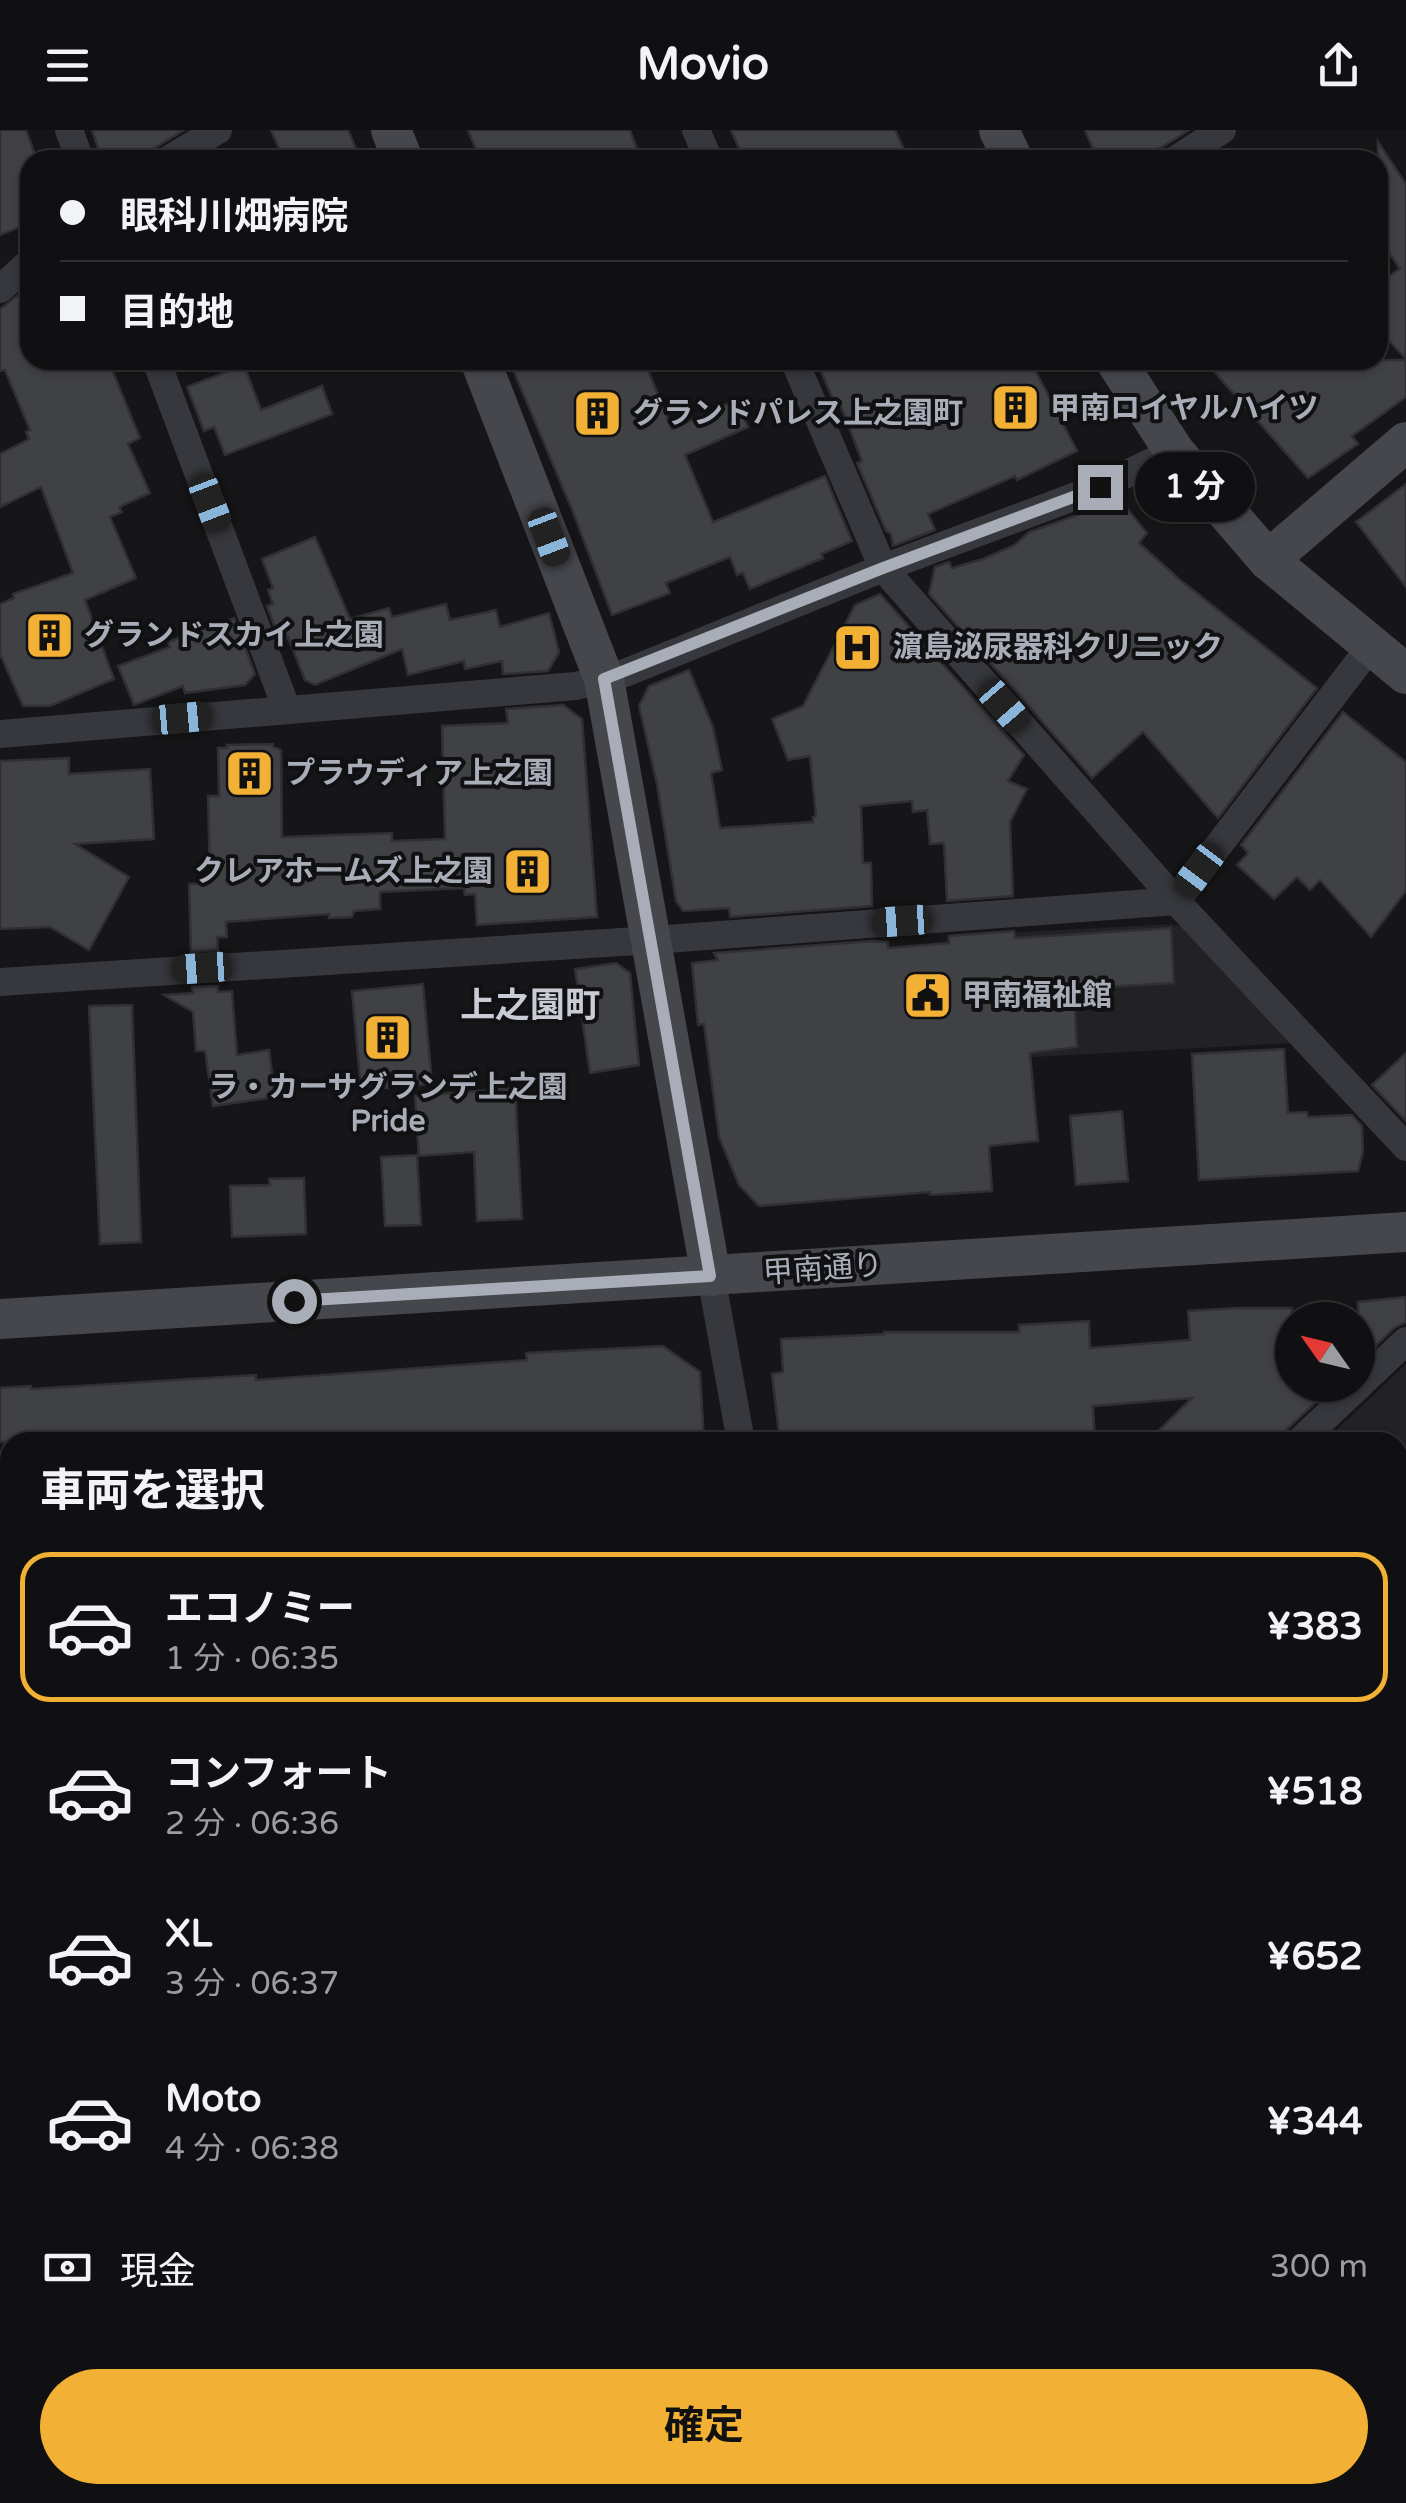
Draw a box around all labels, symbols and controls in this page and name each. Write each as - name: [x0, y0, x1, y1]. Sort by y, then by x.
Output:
- icon: menu: [40, 38, 95, 93]
- text: Movio: [637, 38, 769, 92]
- icon: share: [1311, 38, 1366, 93]
- text: 眼科川畑病院: [120, 194, 348, 240]
- text: 目的地: [120, 290, 234, 336]
- building icon: 甲南ロイヤルハイツ: [989, 382, 1041, 434]
- building icon: グランドパレス上之園町: [572, 387, 624, 439]
- place label: 甲南ロイヤルハイツ: [1050, 390, 1319, 427]
- place label: グランドパレス上之園町: [633, 395, 963, 432]
- callout: 1 分: [1135, 452, 1255, 522]
- route end: [1078, 465, 1123, 510]
- text: 1 分: [1165, 468, 1225, 506]
- car: [185, 470, 235, 536]
- car: [524, 504, 574, 570]
- building icon: グランドスカイ上之園: [23, 609, 75, 661]
- place label: グランドスカイ上之園: [84, 617, 384, 654]
- hospital icon: 濵島泌尿器科クリニック: [832, 621, 884, 673]
- place label: 濵島泌尿器科クリニック: [893, 629, 1223, 666]
- car: [973, 674, 1035, 738]
- car: [151, 700, 213, 736]
- building icon: プラウディア上之園: [224, 747, 276, 799]
- place label: プラウディア上之園: [285, 755, 553, 792]
- car: [1169, 837, 1229, 903]
- building icon: クレアホームズ上之園: [502, 845, 554, 897]
- place label: クレアホームズ上之園: [194, 853, 493, 890]
- car: [871, 904, 933, 938]
- car: [171, 951, 233, 985]
- public building icon: 甲南福祉館: [901, 969, 953, 1021]
- place label: 甲南福祉館: [962, 977, 1112, 1014]
- district label: 上之園町: [460, 985, 600, 1027]
- building icon: ラ・カーサグランデ上之園 Pride: [362, 1012, 414, 1064]
- place label: ラ・カーサグランデ上之園 Pride: [208, 1069, 568, 1140]
- street label: 甲南通り: [762, 1246, 884, 1292]
- route start: [272, 1279, 317, 1324]
- north arrow: [1275, 1302, 1375, 1402]
- map controls: [1275, 1302, 1375, 1402]
- text: 車両を選択: [40, 1465, 265, 1519]
- icon: car: [45, 1582, 135, 1672]
- text: エコノミー: [165, 1586, 355, 1632]
- text: ¥383: [1266, 1604, 1363, 1650]
- text: 1 分 · 06:35: [165, 1640, 339, 1678]
- icon: car: [45, 1747, 135, 1837]
- text: コンフォート: [165, 1751, 392, 1797]
- text: ¥518: [1266, 1769, 1363, 1815]
- text: 2 分 · 06:36: [165, 1805, 339, 1843]
- text: XL: [165, 1911, 212, 1957]
- icon: car: [45, 1912, 135, 2002]
- text: ¥652: [1266, 1934, 1363, 1980]
- text: 3 分 · 06:37: [165, 1965, 339, 2003]
- text: Moto: [165, 2076, 261, 2122]
- icon: car: [45, 2077, 135, 2167]
- text: ¥344: [1266, 2099, 1363, 2145]
- text: 4 分 · 06:38: [165, 2130, 339, 2168]
- icon: cash: [40, 2240, 95, 2295]
- text: 300 m: [1270, 2248, 1368, 2286]
- text: 現金: [120, 2249, 196, 2295]
- button: 確定: [40, 2369, 1368, 2484]

